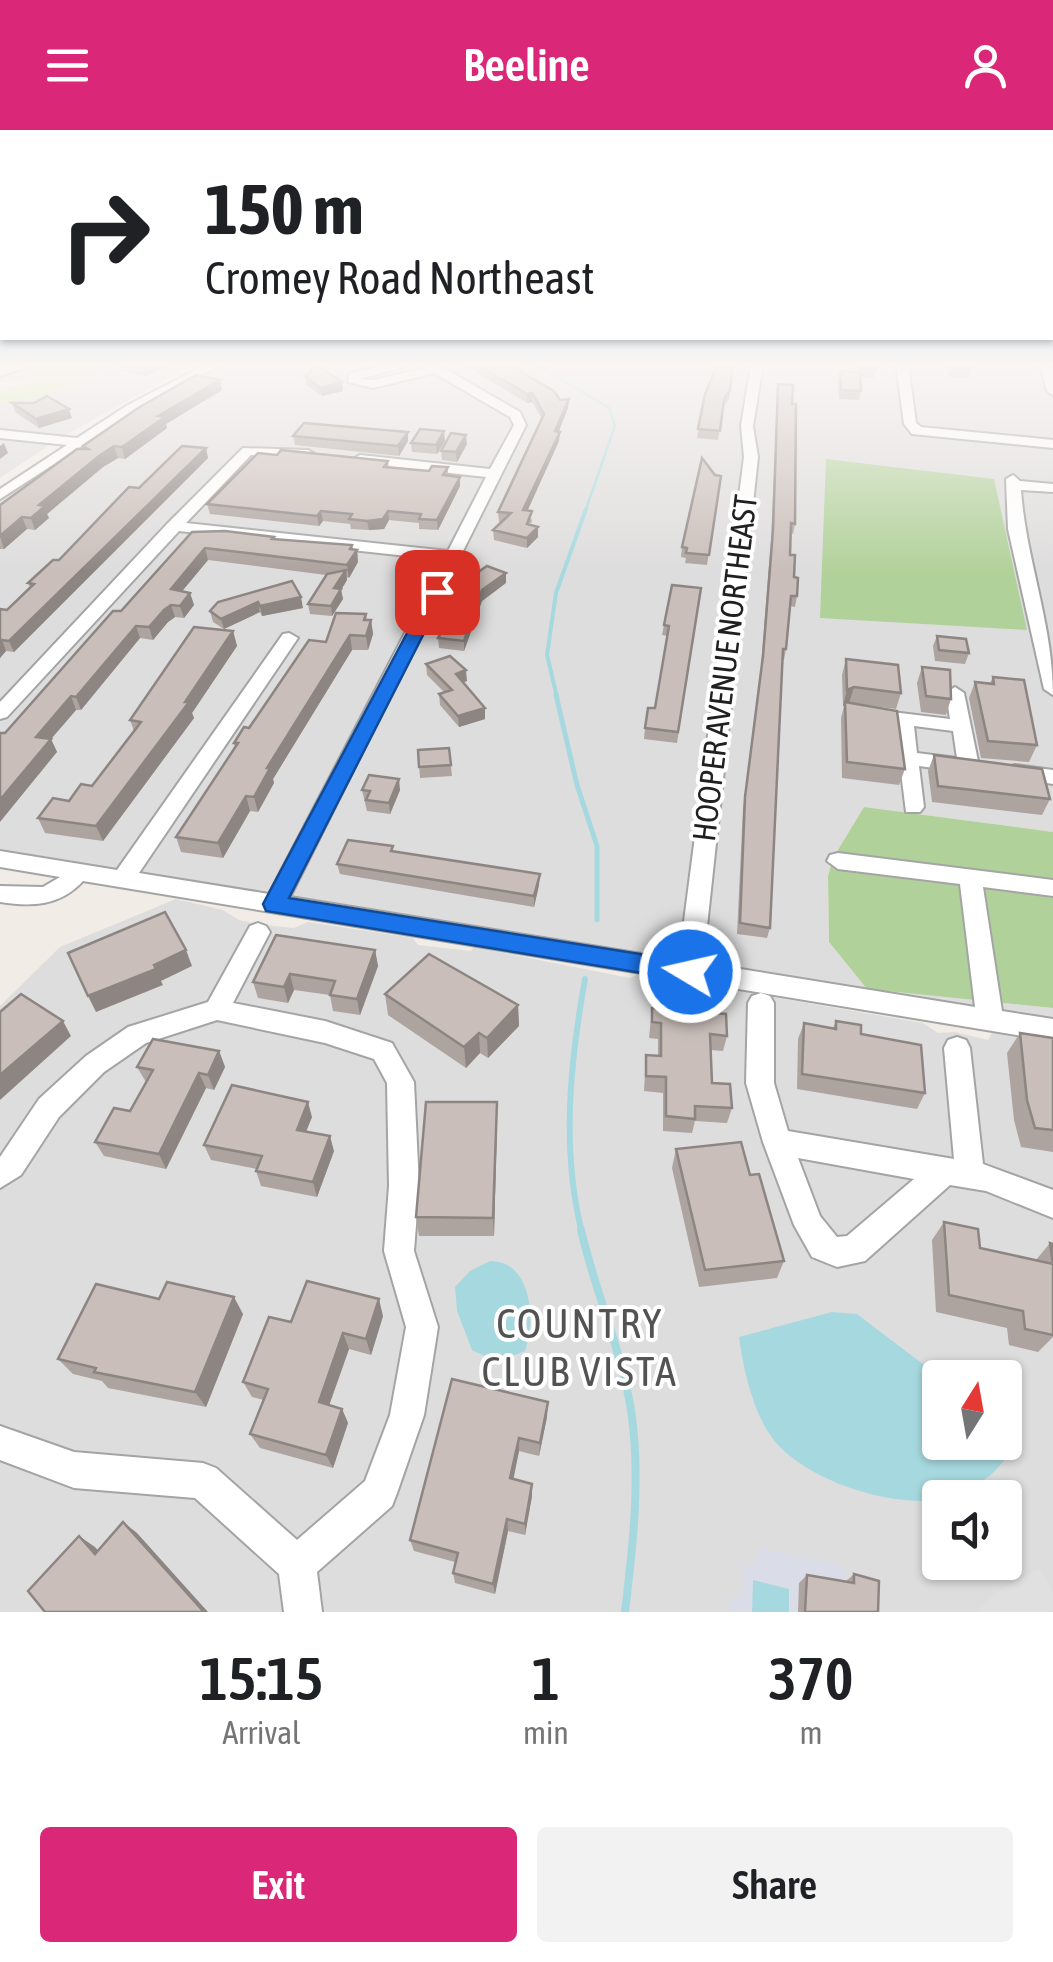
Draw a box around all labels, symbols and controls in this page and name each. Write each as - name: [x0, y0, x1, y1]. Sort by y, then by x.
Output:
- icon: menu: [40, 38, 95, 93]
- icon: person: [958, 38, 1013, 93]
- text: Beeline: [463, 39, 590, 91]
- text: 150 m: [205, 169, 364, 249]
- icon: right: [40, 170, 170, 300]
- text: Cromey Road Northeast: [205, 252, 594, 304]
- street label: HOOPER AVENUE NORTHEAST: [685, 493, 764, 843]
- pin: [395, 550, 480, 635]
- icon: arrive: [410, 565, 465, 620]
- position arrow: [638, 920, 742, 1024]
- district label: COUNTRY CLUB VISTA: [482, 1299, 678, 1395]
- north arrow: [922, 1360, 1022, 1460]
- map controls: [922, 1360, 1022, 1580]
- button: sound: [922, 1480, 1022, 1580]
- text: 15:15: [200, 1644, 323, 1713]
- text: 1: [532, 1644, 560, 1713]
- text: 370: [769, 1644, 853, 1713]
- text: Arrival: [222, 1714, 301, 1751]
- text: min: [523, 1714, 569, 1751]
- text: m: [799, 1714, 822, 1751]
- button: Exit: [40, 1827, 517, 1942]
- button: Share: [537, 1827, 1013, 1942]

